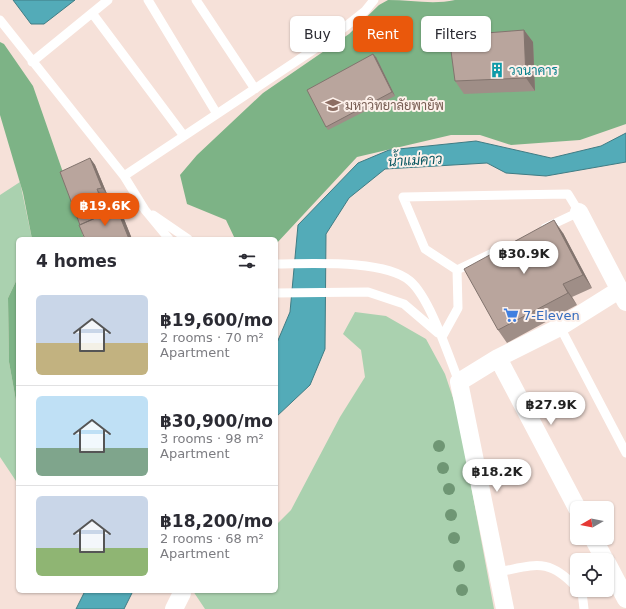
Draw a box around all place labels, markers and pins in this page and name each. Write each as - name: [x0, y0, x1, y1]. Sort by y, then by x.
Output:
- building icon: วจนาคาร: [488, 61, 506, 79]
- place label: วจนาคาร: [509, 63, 558, 78]
- school or university icon: มหาวิทยาลัยพายัพ: [324, 96, 342, 114]
- place label: มหาวิทยาลัยพายัพ: [345, 97, 444, 113]
- pin: ฿19.6K: [72, 193, 138, 227]
- pin: ฿30.9K: [491, 241, 557, 275]
- supermarket icon: 7-Eleven: [502, 306, 520, 324]
- place label: 7-Eleven: [523, 308, 580, 323]
- pin: ฿27.9K: [518, 392, 584, 426]
- pin: ฿18.2K: [464, 459, 530, 493]

